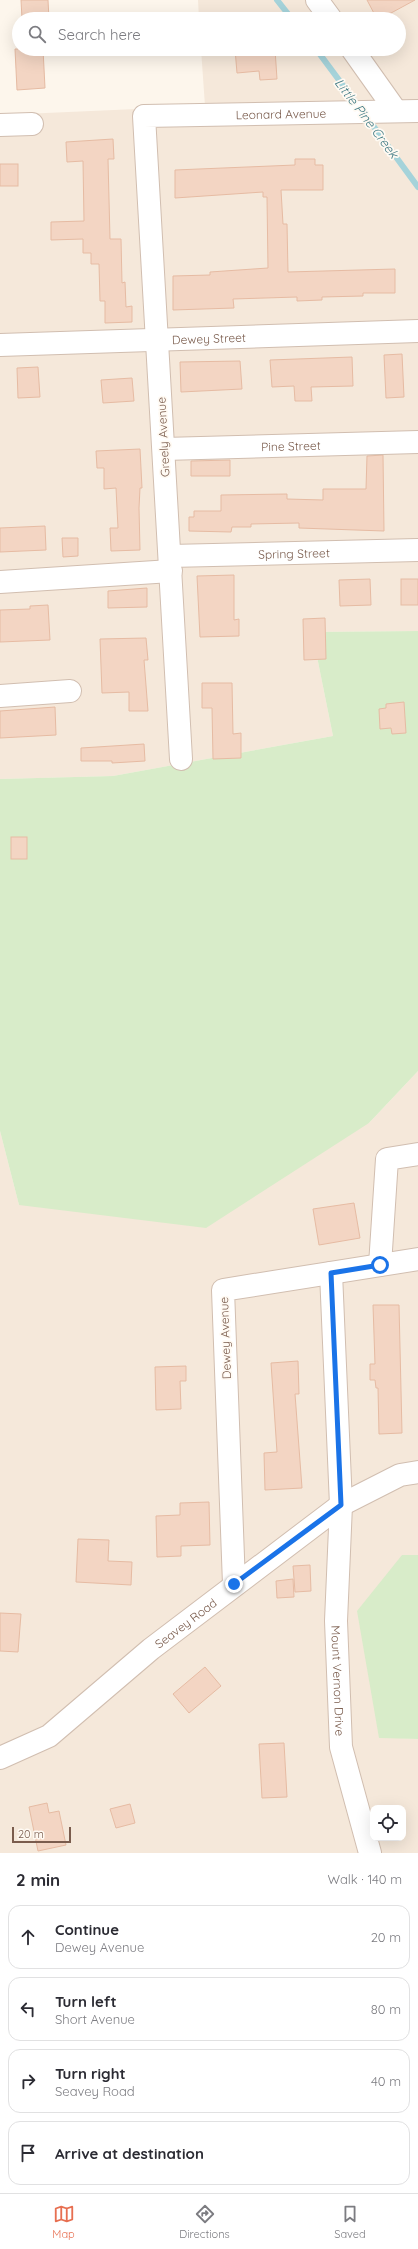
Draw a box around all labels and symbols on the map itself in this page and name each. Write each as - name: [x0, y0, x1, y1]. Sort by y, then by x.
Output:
- water label: Little Pine Creek: [332, 75, 403, 162]
- street label: Leonard Avenue: [235, 105, 327, 122]
- street label: Dewey Street: [172, 329, 246, 347]
- street label: Greely Avenue: [153, 396, 173, 477]
- street label: Pine Street: [261, 437, 321, 454]
- street label: Spring Street: [258, 545, 330, 561]
- route start: [371, 1256, 389, 1274]
- street label: Dewey Avenue: [216, 1296, 234, 1379]
- route end: [225, 1575, 243, 1593]
- street label: Seavey Road: [152, 1595, 219, 1651]
- street label: Mount Vernon Drive: [329, 1625, 348, 1736]
- scale bar: [12, 1825, 71, 1844]

